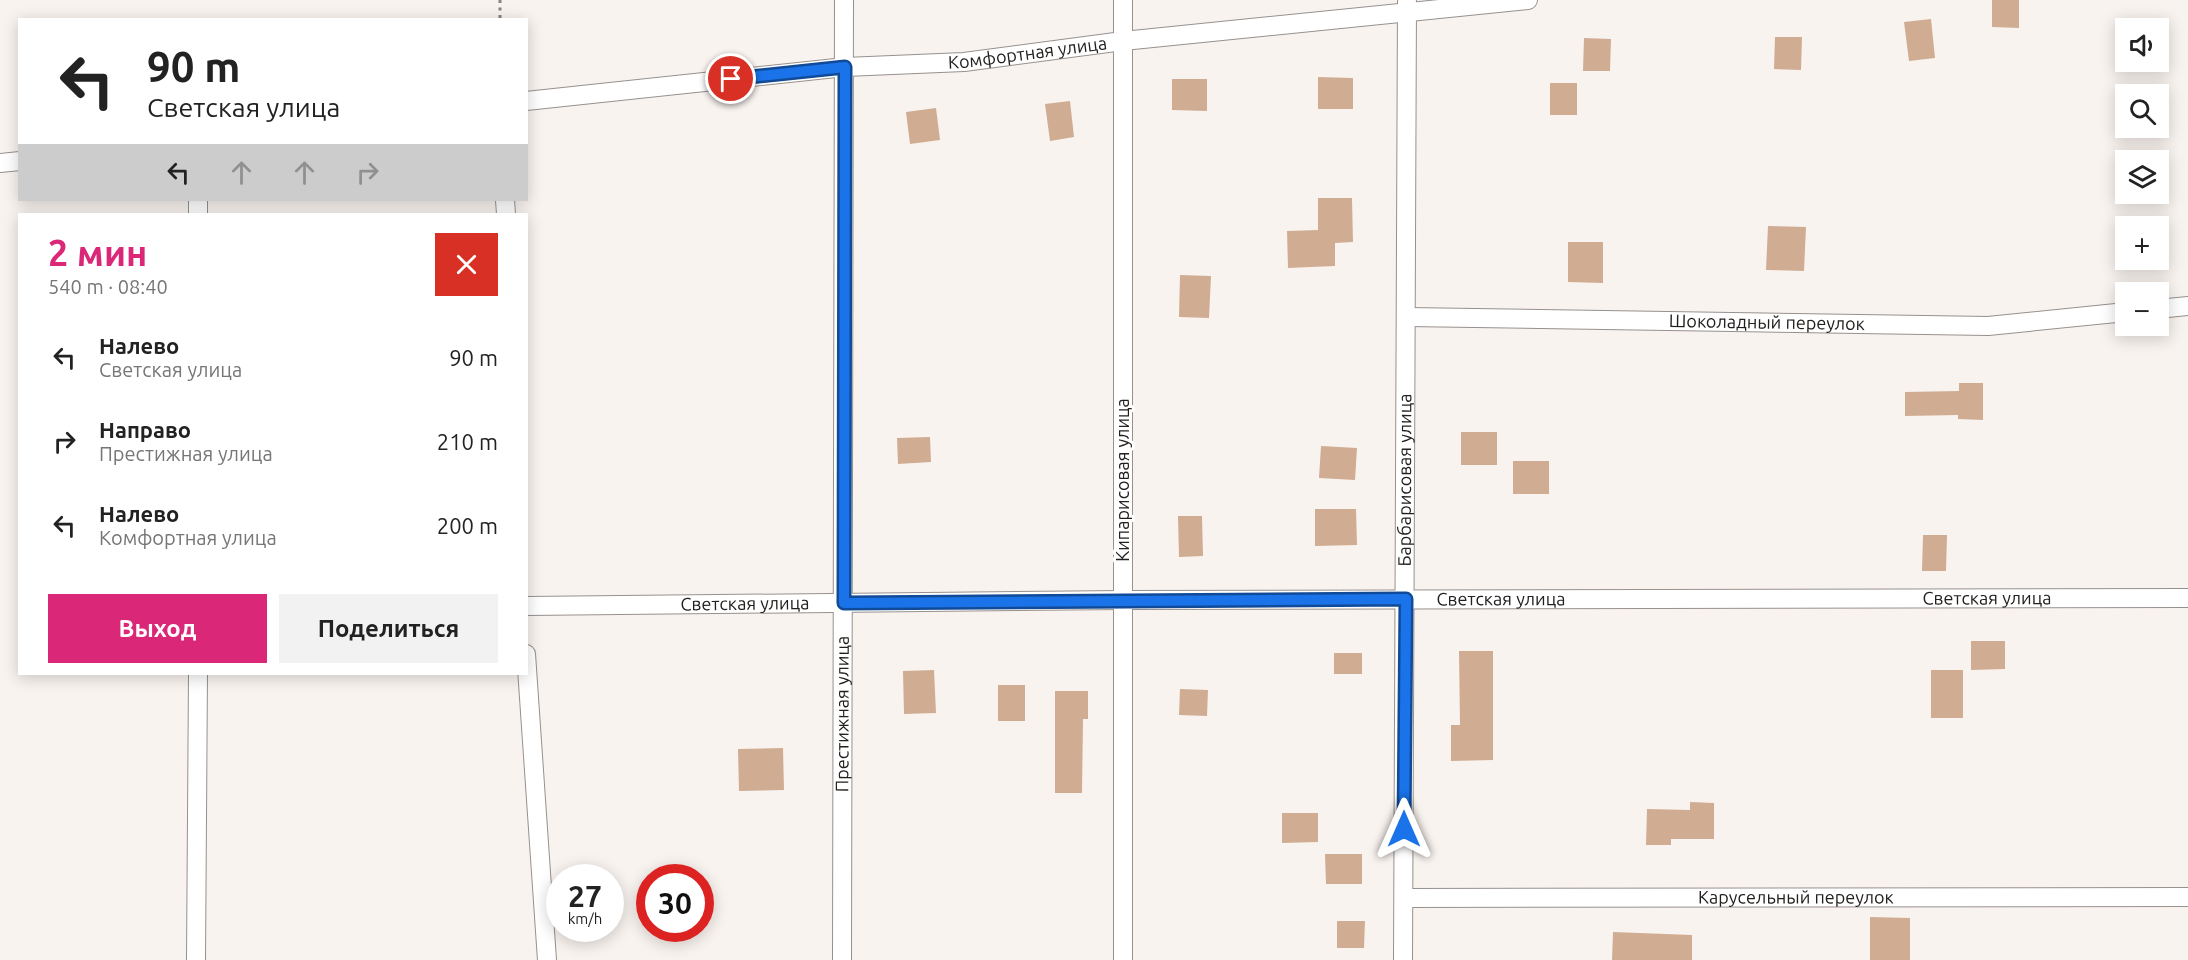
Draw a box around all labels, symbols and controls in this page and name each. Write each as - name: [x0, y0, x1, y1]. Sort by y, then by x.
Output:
- map controls: [2115, 18, 2169, 336]
- button: sound: [2115, 18, 2169, 72]
- street label: Комфортная улица: [948, 32, 1108, 72]
- icon: left: [48, 42, 126, 120]
- text: 90 m: [147, 43, 241, 90]
- pin: [705, 53, 756, 104]
- icon: arrive: [714, 62, 747, 95]
- button: search: [2115, 84, 2169, 138]
- text: Светская улица: [147, 92, 340, 122]
- button: layers: [2115, 150, 2169, 204]
- icon: left: [162, 156, 195, 189]
- icon: ahead: [225, 156, 258, 189]
- icon: ahead: [288, 156, 321, 189]
- icon: right: [351, 156, 384, 189]
- button: +: [2115, 216, 2169, 270]
- text: 2 мин: [48, 232, 147, 273]
- button: close: [435, 233, 498, 296]
- text: 540 m · 08:40: [48, 275, 168, 298]
- button: −: [2115, 282, 2169, 336]
- street label: Шоколадный переулок: [1669, 310, 1865, 333]
- text: Налево: [99, 333, 179, 358]
- icon: left: [48, 341, 81, 374]
- text: 90 m: [449, 345, 498, 370]
- text: Светская улица: [99, 358, 242, 381]
- street label: Барбарисовая улица: [1394, 393, 1414, 567]
- street label: Кипарисовая улица: [1112, 398, 1132, 562]
- text: Направо: [99, 417, 191, 442]
- icon: right: [48, 425, 81, 458]
- text: 210 m: [437, 429, 498, 454]
- text: Престижная улица: [99, 442, 273, 465]
- text: Налево: [99, 501, 179, 526]
- icon: left: [48, 509, 81, 542]
- text: 200 m: [437, 513, 498, 538]
- text: Комфортная улица: [99, 526, 277, 549]
- street label: Светская улица: [1922, 587, 2051, 607]
- street label: Светская улица: [1436, 588, 1565, 608]
- street label: Светская улица: [680, 592, 810, 613]
- button: Выход: [48, 594, 267, 663]
- button: Поделиться: [279, 594, 498, 663]
- street label: Престижная улица: [831, 636, 852, 792]
- position arrow: [1372, 797, 1436, 861]
- speed limit sign: 30: [636, 864, 714, 942]
- text: 27: [568, 879, 602, 913]
- street label: Карусельный переулок: [1698, 886, 1894, 907]
- text: km/h: [568, 910, 602, 927]

